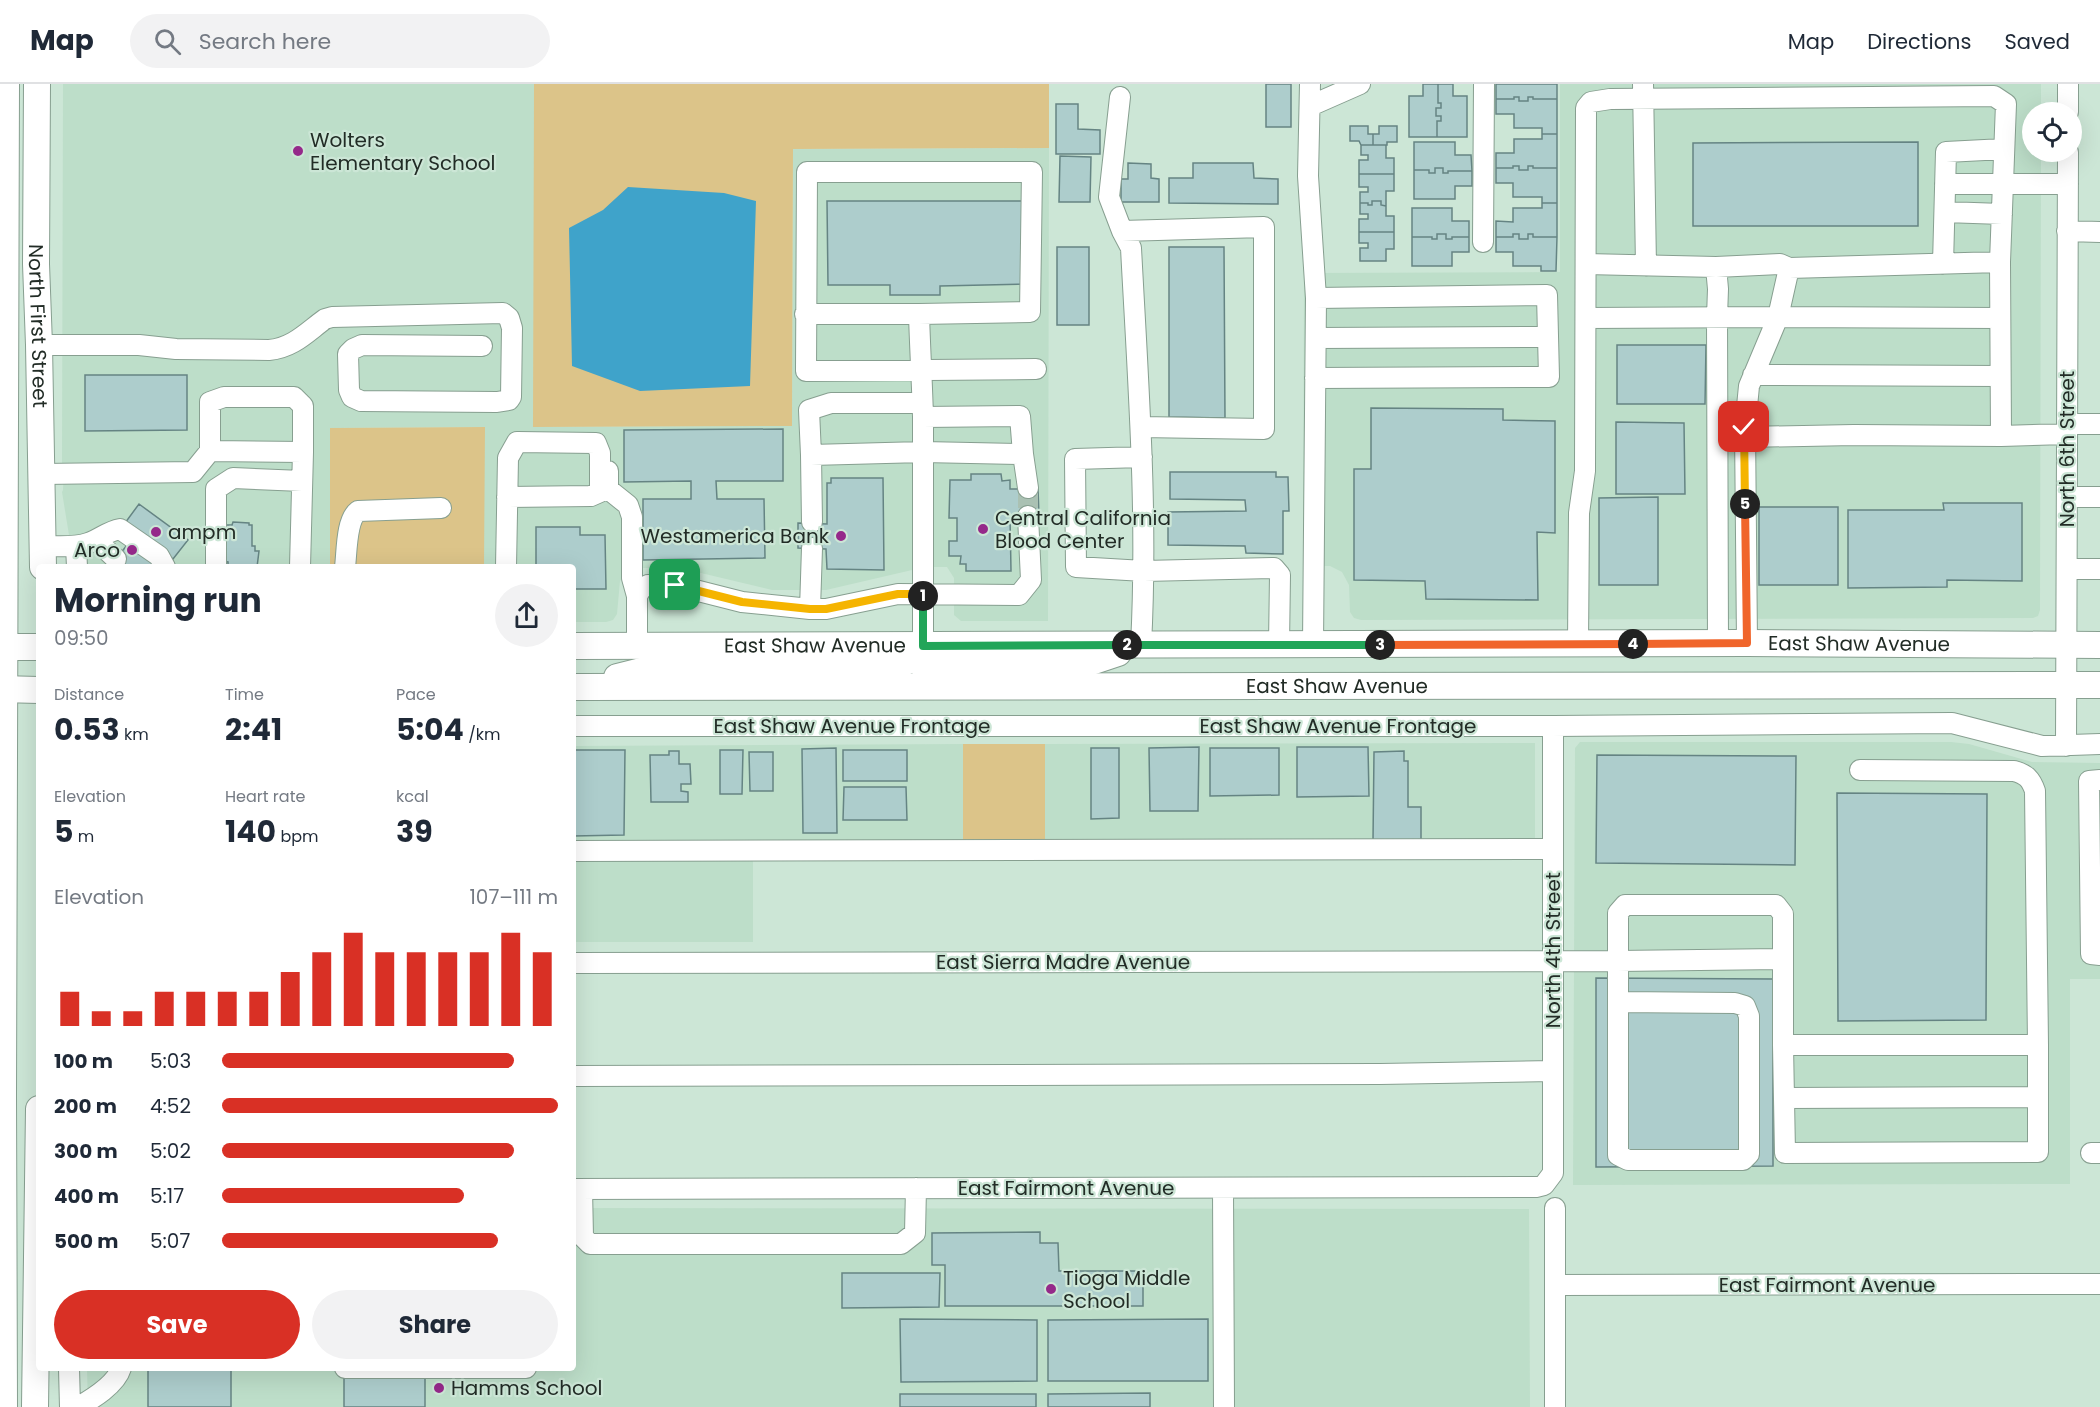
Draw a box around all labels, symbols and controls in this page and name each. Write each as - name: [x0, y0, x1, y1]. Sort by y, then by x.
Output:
- search box: [130, 14, 550, 68]
- text: Map: [30, 21, 94, 60]
- icon: search: [151, 25, 184, 58]
- text: Search here: [199, 26, 331, 57]
- text: Map: [1788, 27, 1834, 56]
- text: Directions: [1867, 27, 1971, 56]
- text: Saved: [2004, 27, 2070, 56]
- map controls: [2022, 102, 2082, 162]
- button: locate: [2022, 102, 2082, 162]
- place label: Wolters Elementary School: [310, 126, 495, 177]
- marker: Wolters Elementary School: [291, 144, 305, 158]
- street label: North First Street: [22, 244, 54, 408]
- street label: North 6th Street: [2053, 371, 2081, 527]
- pin: [1718, 401, 1769, 452]
- icon: check: [1727, 410, 1760, 443]
- pin: 5: [1730, 489, 1760, 519]
- text: 5: [1740, 492, 1750, 515]
- place label: Central California Blood Center: [995, 504, 1171, 555]
- place label: ampm: [168, 518, 236, 546]
- place label: Westamerica Bank: [641, 522, 830, 550]
- marker: Central California Blood Center: [976, 522, 990, 536]
- marker: ampm: [149, 525, 163, 539]
- marker: Westamerica Bank: [834, 529, 848, 543]
- place label: Arco: [74, 536, 120, 564]
- marker: Arco: [125, 543, 139, 557]
- pin: [649, 559, 700, 610]
- icon: arrive: [658, 568, 691, 601]
- text: Morning run: [54, 577, 262, 624]
- pin: 1: [908, 581, 938, 611]
- button: share: [495, 584, 558, 647]
- text: 1: [920, 584, 926, 607]
- text: 09:50: [54, 624, 109, 652]
- pin: 4: [1618, 629, 1648, 659]
- street label: East Shaw Avenue: [1768, 629, 1950, 658]
- pin: 2: [1112, 630, 1142, 660]
- pin: 3: [1365, 630, 1395, 660]
- street label: East Shaw Avenue: [724, 631, 906, 660]
- text: 4: [1628, 632, 1638, 655]
- text: 2: [1122, 633, 1132, 656]
- text: 3: [1375, 633, 1385, 656]
- street label: East Shaw Avenue: [1246, 672, 1428, 700]
- text: Distance: [54, 683, 124, 706]
- text: Time: [225, 683, 264, 706]
- text: Pace: [396, 683, 436, 706]
- text: 0.53: [54, 708, 120, 751]
- text: 2:41: [225, 708, 282, 751]
- text: 5:04: [396, 708, 464, 751]
- street label: East Shaw Avenue Frontage: [714, 712, 990, 740]
- street label: East Shaw Avenue Frontage: [1200, 712, 1476, 740]
- text: km: [120, 723, 149, 746]
- text: /km: [464, 723, 501, 746]
- text: Elevation: [54, 785, 126, 808]
- text: Heart rate: [225, 785, 305, 808]
- text: kcal: [396, 785, 429, 808]
- text: 5: [54, 810, 74, 853]
- text: 140: [225, 810, 276, 853]
- text: 39: [396, 810, 433, 853]
- text: m: [74, 825, 94, 848]
- text: bpm: [276, 825, 319, 848]
- street label: North 4th Street: [1539, 872, 1567, 1028]
- text: Elevation: [54, 883, 144, 911]
- text: 107–111 m: [469, 883, 558, 911]
- street label: East Sierra Madre Avenue: [936, 948, 1190, 976]
- text: 100 m: [54, 1047, 113, 1075]
- text: 5:03: [150, 1047, 191, 1075]
- text: 200 m: [54, 1092, 117, 1120]
- text: 4:52: [150, 1092, 191, 1120]
- text: 300 m: [54, 1137, 118, 1165]
- text: 5:02: [150, 1137, 191, 1165]
- street label: East Fairmont Avenue: [958, 1174, 1174, 1202]
- text: 400 m: [54, 1182, 119, 1210]
- text: 5:17: [150, 1182, 184, 1210]
- text: 500 m: [54, 1227, 119, 1255]
- text: 5:07: [150, 1227, 190, 1255]
- place label: Tioga Middle School: [1063, 1264, 1190, 1315]
- street label: East Fairmont Avenue: [1719, 1271, 1935, 1299]
- marker: Tioga Middle School: [1044, 1282, 1058, 1296]
- button: Save: [54, 1290, 300, 1359]
- button: Share: [312, 1290, 558, 1359]
- place label: Hamms School: [451, 1374, 603, 1402]
- marker: Hamms School: [432, 1381, 446, 1395]

